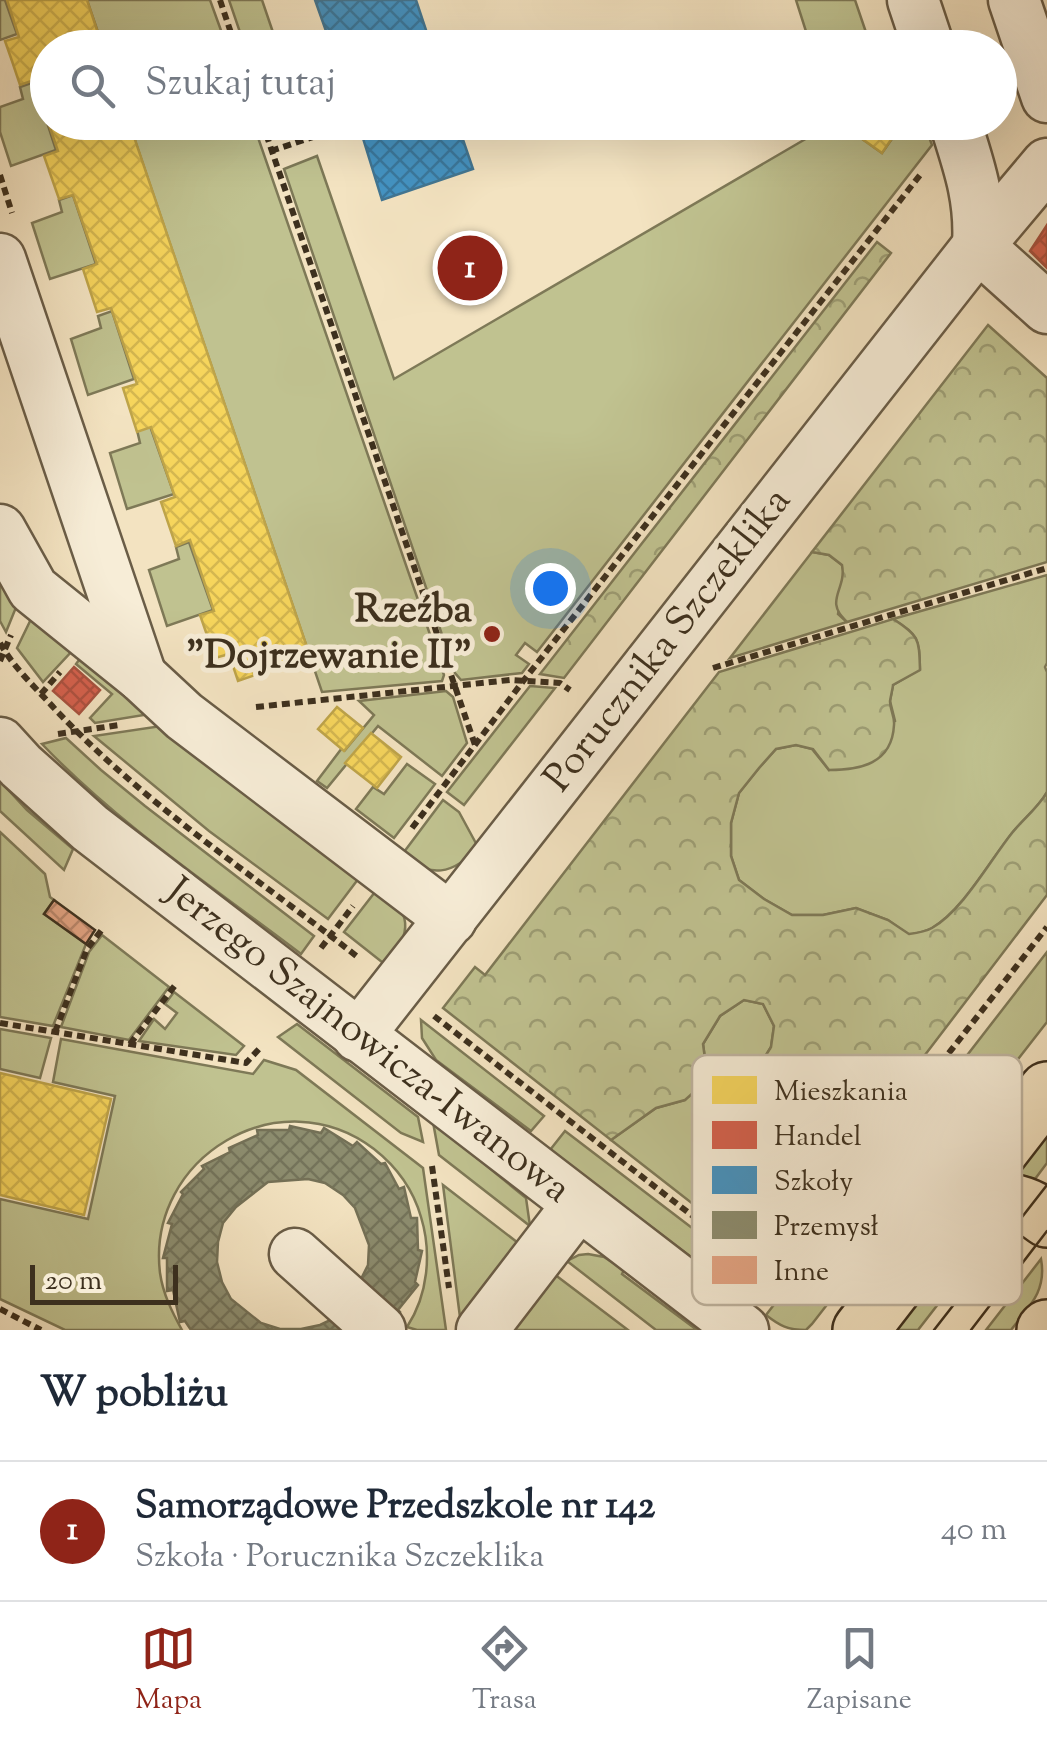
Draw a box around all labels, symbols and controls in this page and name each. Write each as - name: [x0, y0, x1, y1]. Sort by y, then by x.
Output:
- search box: [30, 30, 1017, 140]
- icon: search: [65, 58, 120, 113]
- text: Szukaj tutaj: [145, 58, 336, 112]
- pin: 1: [438, 230, 502, 306]
- street label: Porucznika Szczeklika: [532, 477, 806, 805]
- your location: [525, 563, 576, 614]
- place label: Rzeźba "Dojrzewanie II": [186, 583, 473, 686]
- marker: Rzeźba "Dojrzewanie II": [481, 623, 503, 645]
- street label: Jerzego Szajnowicza-Iwanowa: [151, 864, 582, 1218]
- legend: [692, 1055, 1022, 1305]
- text: Mieszkania: [774, 1073, 908, 1113]
- text: Handel: [774, 1118, 862, 1158]
- text: Szkoły: [774, 1163, 853, 1203]
- text: Przemysł: [774, 1208, 879, 1248]
- text: Inne: [774, 1253, 829, 1293]
- scale bar: [30, 1260, 178, 1304]
- text: 20 m: [45, 1262, 102, 1302]
- text: W pobliżu: [40, 1365, 228, 1425]
- text: Samorządowe Przedszkole nr 142: [135, 1481, 655, 1535]
- text: 1: [67, 1508, 78, 1554]
- text: 40 m: [941, 1508, 1007, 1554]
- text: Szkoła · Porucznika Szczeklika: [135, 1535, 544, 1581]
- tab: Mapa: [135, 1621, 202, 1721]
- tab: Trasa: [472, 1621, 537, 1721]
- tab: Zapisane: [807, 1621, 912, 1721]

